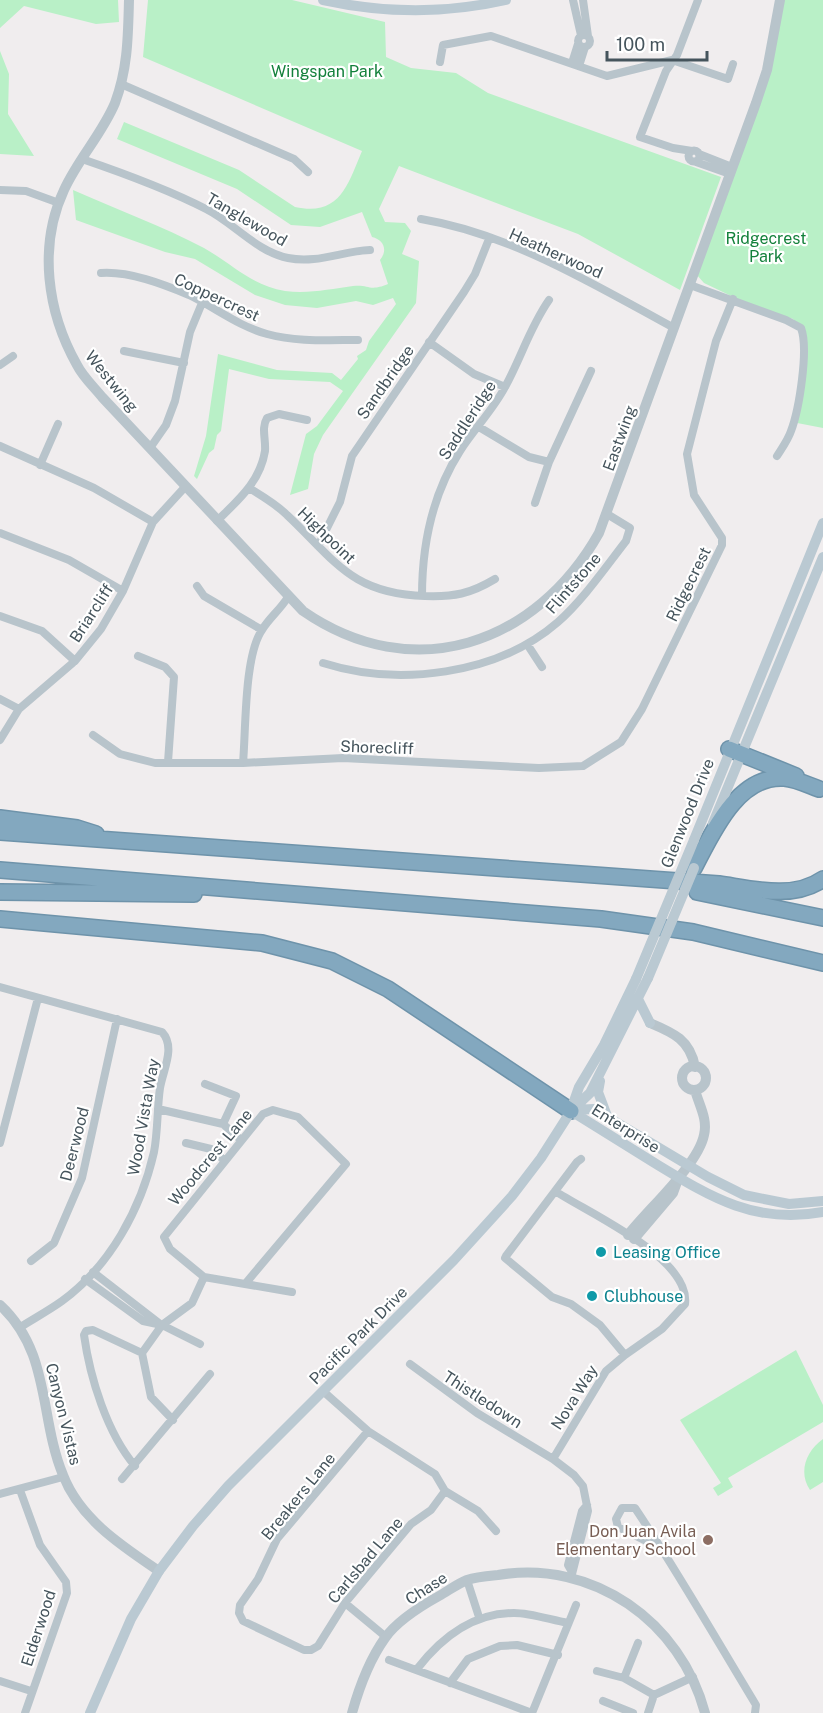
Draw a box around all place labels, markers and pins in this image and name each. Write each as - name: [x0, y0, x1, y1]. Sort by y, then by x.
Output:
- place label: Leasing Office: [613, 1243, 720, 1262]
- marker: Leasing Office: [594, 1245, 608, 1259]
- place label: Clubhouse: [604, 1287, 683, 1306]
- marker: Clubhouse: [585, 1289, 599, 1303]
- place label: Don Juan Avila Elementary School: [556, 1522, 696, 1559]
- marker: Don Juan Avila Elementary School: [701, 1533, 715, 1547]

